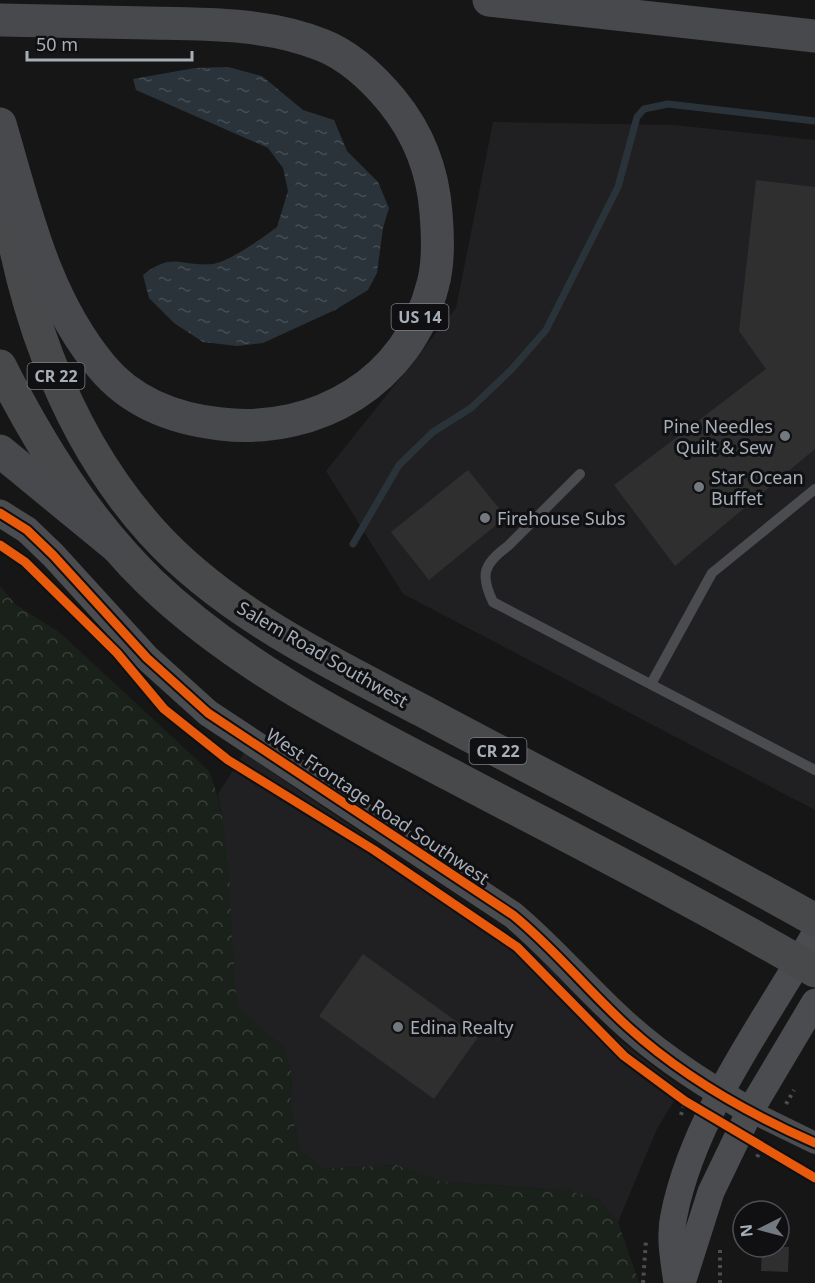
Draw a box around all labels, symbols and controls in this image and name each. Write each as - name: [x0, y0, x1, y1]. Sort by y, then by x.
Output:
- scale bar: [27, 24, 192, 62]
- text: 50 m: [36, 32, 78, 56]
- road number: US 14: [392, 304, 448, 330]
- road number: CR 22: [28, 363, 84, 389]
- place label: Pine Needles Quilt & Sew: [663, 414, 773, 459]
- marker: Pine Needles Quilt & Sew: [778, 429, 792, 443]
- place label: Star Ocean Buffet: [711, 465, 804, 510]
- marker: Star Ocean Buffet: [692, 480, 706, 494]
- place label: Firehouse Subs: [497, 506, 626, 530]
- marker: Firehouse Subs: [478, 511, 492, 525]
- street label: Salem Road Southwest: [233, 595, 413, 713]
- street label: West Frontage Road Southwest: [262, 722, 495, 890]
- road number: CR 22: [470, 738, 526, 764]
- place label: Edina Realty: [410, 1015, 514, 1039]
- marker: Edina Realty: [391, 1020, 405, 1034]
- north arrow: [731, 1199, 791, 1259]
- text: N: [734, 1223, 758, 1238]

